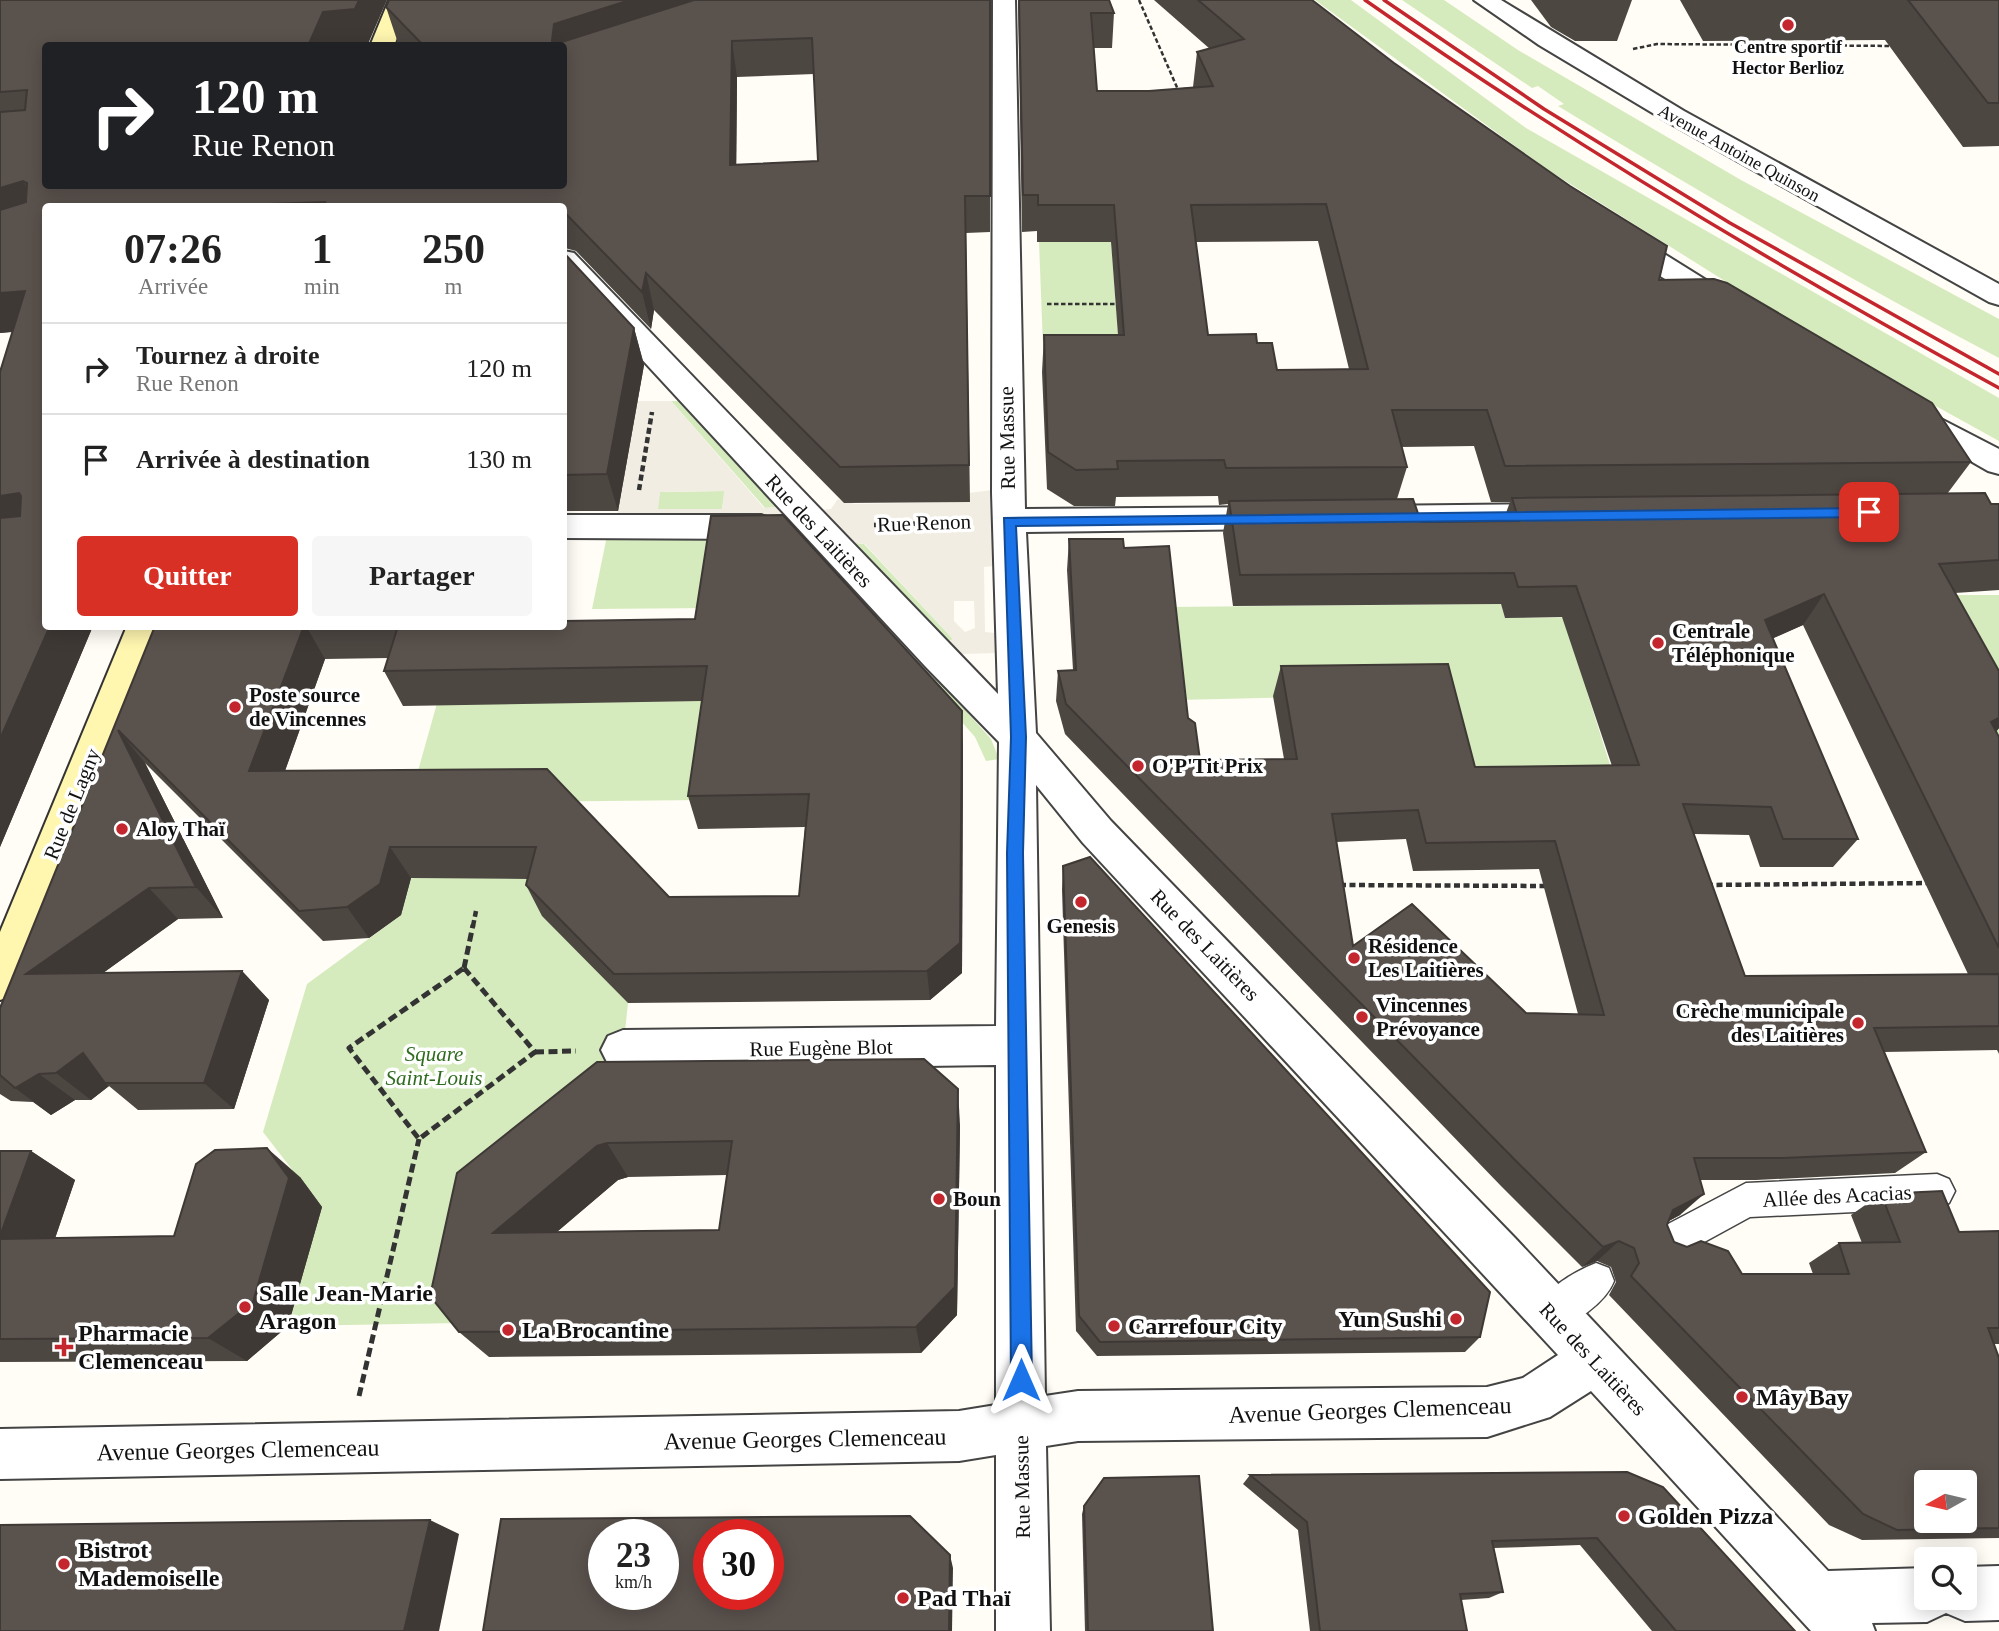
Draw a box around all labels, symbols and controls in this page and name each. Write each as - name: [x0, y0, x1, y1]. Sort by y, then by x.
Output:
- marker: Centre sportif Hector Berlioz: [1780, 17, 1796, 33]
- place label: Centre sportif Hector Berlioz: [1732, 37, 1844, 78]
- text: 120 m: [192, 69, 319, 124]
- icon: right: [77, 70, 168, 161]
- street label: Avenue Antoine Quinson: [1655, 100, 1823, 206]
- text: Rue Renon: [192, 127, 335, 163]
- text: 07:26: [124, 226, 222, 272]
- text: 1: [311, 226, 332, 272]
- text: 250: [422, 226, 485, 272]
- text: Arrivée: [138, 274, 208, 299]
- text: min: [304, 274, 340, 299]
- text: m: [444, 274, 462, 299]
- text: Tournez à droite: [136, 341, 319, 370]
- icon: right: [77, 350, 115, 388]
- text: 120 m: [466, 354, 532, 383]
- text: Rue Renon: [136, 371, 239, 396]
- street label: Rue Massue: [994, 386, 1020, 490]
- icon: arrive: [77, 441, 115, 479]
- text: Arrivée à destination: [136, 445, 370, 474]
- text: 130 m: [466, 445, 532, 474]
- street label: Rue des Laitières: [761, 470, 877, 592]
- pin: [1839, 482, 1899, 542]
- icon: arrive: [1850, 493, 1888, 531]
- street label: Rue Renon: [877, 509, 972, 537]
- button: Quitter: [77, 536, 298, 616]
- button: Partager: [312, 536, 532, 616]
- place label: Centrale Téléphonique: [1672, 619, 1795, 667]
- marker: Centrale Téléphonique: [1650, 635, 1666, 651]
- place label: Poste source de Vincennes: [249, 683, 366, 731]
- marker: Poste source de Vincennes: [227, 699, 243, 715]
- street label: Rue de Lagny: [39, 744, 105, 863]
- place label: O'P'Tit Prix: [1152, 754, 1264, 778]
- marker: O'P'Tit Prix: [1130, 758, 1146, 774]
- place label: Aloy Thaï: [136, 817, 225, 841]
- marker: Aloy Thaï: [114, 821, 130, 837]
- street label: Rue des Laitières: [1146, 884, 1264, 1006]
- marker: Genesis: [1073, 894, 1089, 910]
- place label: Genesis: [1047, 914, 1115, 938]
- place label: Résidence Les Laitières: [1368, 934, 1484, 982]
- marker: Résidence Les Laitières: [1346, 950, 1362, 966]
- place label: Vincennes Prévoyance: [1376, 993, 1480, 1041]
- place label: Crèche municipale des Laitières: [1675, 999, 1844, 1047]
- marker: Vincennes Prévoyance: [1354, 1009, 1370, 1025]
- marker: Crèche municipale des Laitières: [1850, 1015, 1866, 1031]
- street label: Rue Eugène Blot: [749, 1035, 893, 1061]
- park label: Square Saint-Louis: [386, 1042, 482, 1090]
- street label: Allée des Acacias: [1762, 1180, 1912, 1212]
- place label: Boun: [953, 1187, 1001, 1211]
- marker: Boun: [931, 1191, 947, 1207]
- place label: Salle Jean-Marie Aragon: [259, 1280, 433, 1334]
- street label: Rue des Laitières: [1535, 1298, 1651, 1420]
- marker: Salle Jean-Marie Aragon: [237, 1299, 253, 1315]
- place label: Yun Sushi: [1338, 1306, 1442, 1332]
- marker: Yun Sushi: [1448, 1311, 1464, 1327]
- place label: Carrefour City: [1128, 1313, 1282, 1339]
- place label: La Brocantine: [522, 1317, 669, 1343]
- marker: Carrefour City: [1106, 1318, 1122, 1334]
- place label: Pharmacie Clemenceau: [78, 1320, 203, 1374]
- marker: La Brocantine: [500, 1322, 516, 1338]
- marker: Pharmacie Clemenceau: [56, 1339, 72, 1355]
- position arrow: [984, 1343, 1058, 1417]
- place label: Mây Bay: [1756, 1384, 1849, 1410]
- marker: Mây Bay: [1734, 1389, 1750, 1405]
- street label: Avenue Georges Clemenceau: [1228, 1392, 1512, 1428]
- street label: Avenue Georges Clemenceau: [663, 1424, 947, 1454]
- street label: Avenue Georges Clemenceau: [96, 1435, 380, 1465]
- street label: Rue Massue: [1009, 1435, 1035, 1539]
- north arrow: [1914, 1470, 1978, 1533]
- map controls: [1914, 1470, 1977, 1610]
- place label: Golden Pizza: [1638, 1503, 1773, 1529]
- marker: Golden Pizza: [1616, 1508, 1632, 1524]
- speed limit sign: 30: [693, 1519, 784, 1610]
- text: 23: [616, 1536, 651, 1575]
- place label: Bistrot Mademoiselle: [78, 1537, 220, 1591]
- button: search: [1914, 1547, 1977, 1610]
- marker: Bistrot Mademoiselle: [56, 1556, 72, 1572]
- text: km/h: [615, 1572, 652, 1592]
- place label: Pad Thaï: [917, 1585, 1011, 1611]
- marker: Pad Thaï: [895, 1590, 911, 1606]

